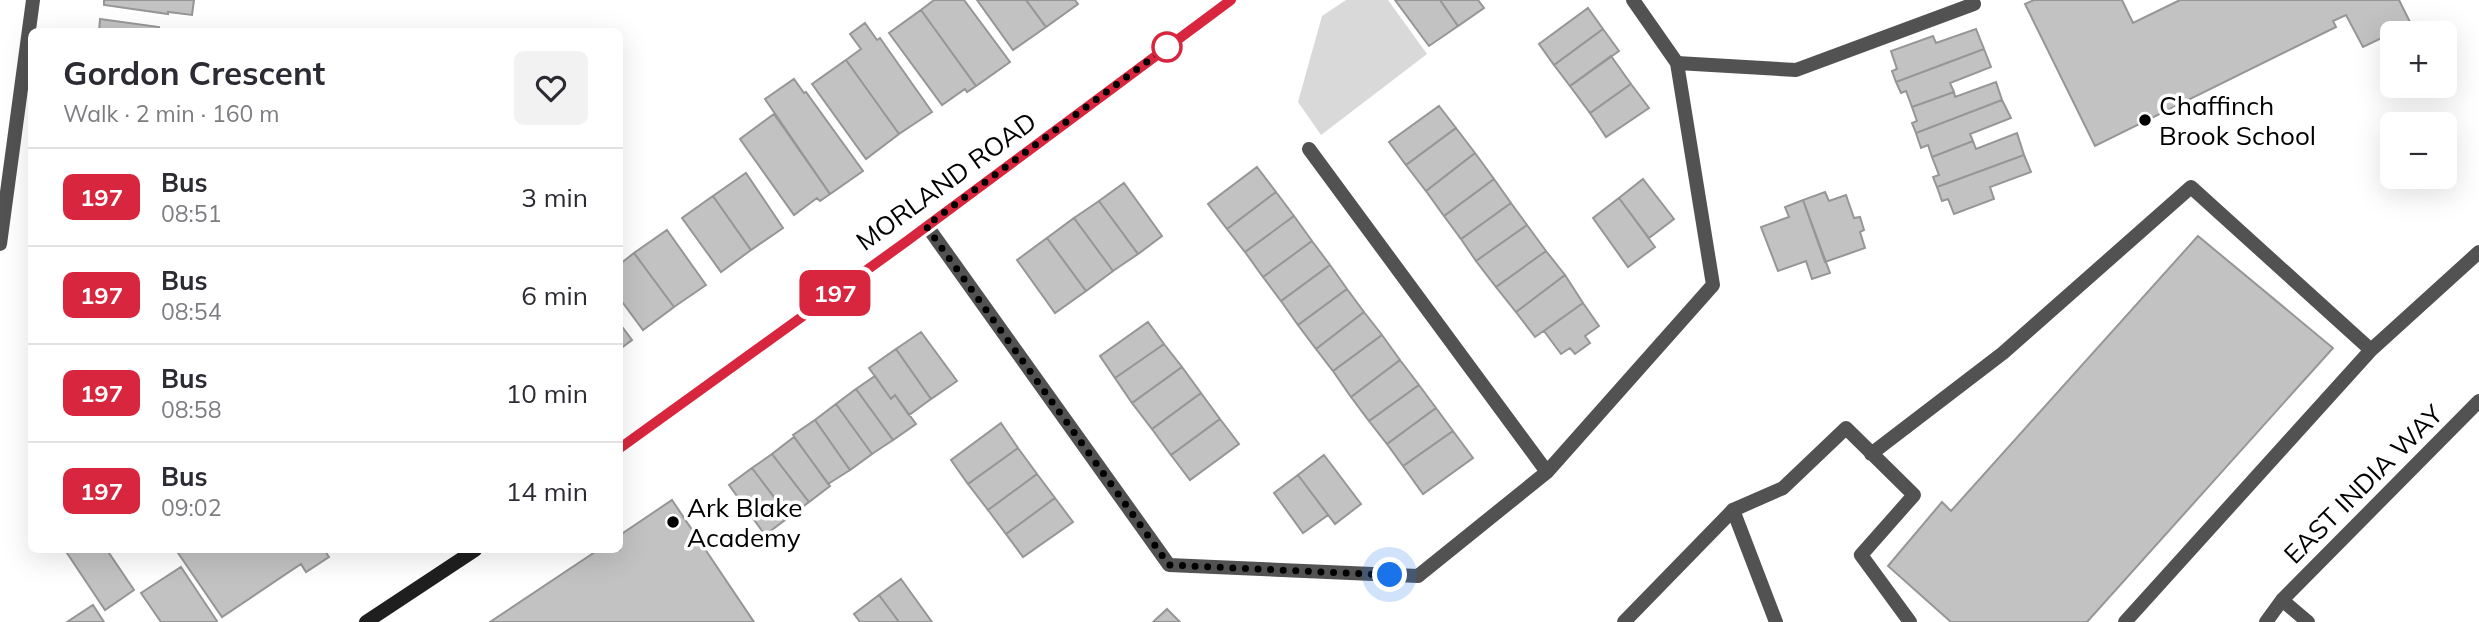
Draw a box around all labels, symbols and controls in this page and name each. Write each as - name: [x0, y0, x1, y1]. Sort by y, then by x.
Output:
- map controls: [2380, 21, 2457, 189]
- button: +: [2380, 21, 2457, 98]
- unlabelled marker: [1152, 32, 1182, 62]
- button: heart: [514, 51, 588, 125]
- text: Gordon Crescent: [63, 52, 325, 93]
- place label: Chaffinch Brook School: [2159, 89, 2316, 152]
- text: Walk · 2 min · 160 m: [63, 99, 280, 128]
- street label: MORLAND ROAD: [849, 104, 1043, 258]
- marker: Chaffinch Brook School: [2137, 112, 2153, 128]
- button: −: [2380, 112, 2457, 189]
- text: Bus: [161, 166, 207, 199]
- text: 3 min: [521, 181, 588, 214]
- text: 197: [80, 182, 123, 212]
- text: 08:51: [161, 199, 221, 228]
- text: Bus: [161, 264, 207, 297]
- line badge: 197: [795, 270, 875, 316]
- text: 197: [813, 278, 857, 308]
- text: 6 min: [521, 279, 588, 312]
- text: 197: [80, 280, 123, 310]
- text: 08:54: [161, 297, 221, 326]
- text: Bus: [161, 362, 207, 395]
- text: 10 min: [506, 377, 588, 410]
- text: 197: [80, 378, 123, 408]
- text: 08:58: [161, 395, 221, 424]
- street label: EAST INDIA WAY: [2277, 397, 2450, 570]
- text: Bus: [161, 460, 207, 493]
- text: 14 min: [506, 475, 588, 508]
- text: 197: [80, 476, 123, 506]
- place label: Ark Blake Academy: [687, 491, 802, 554]
- text: 09:02: [161, 493, 221, 522]
- marker: Ark Blake Academy: [665, 514, 681, 530]
- your location: [1372, 557, 1407, 592]

